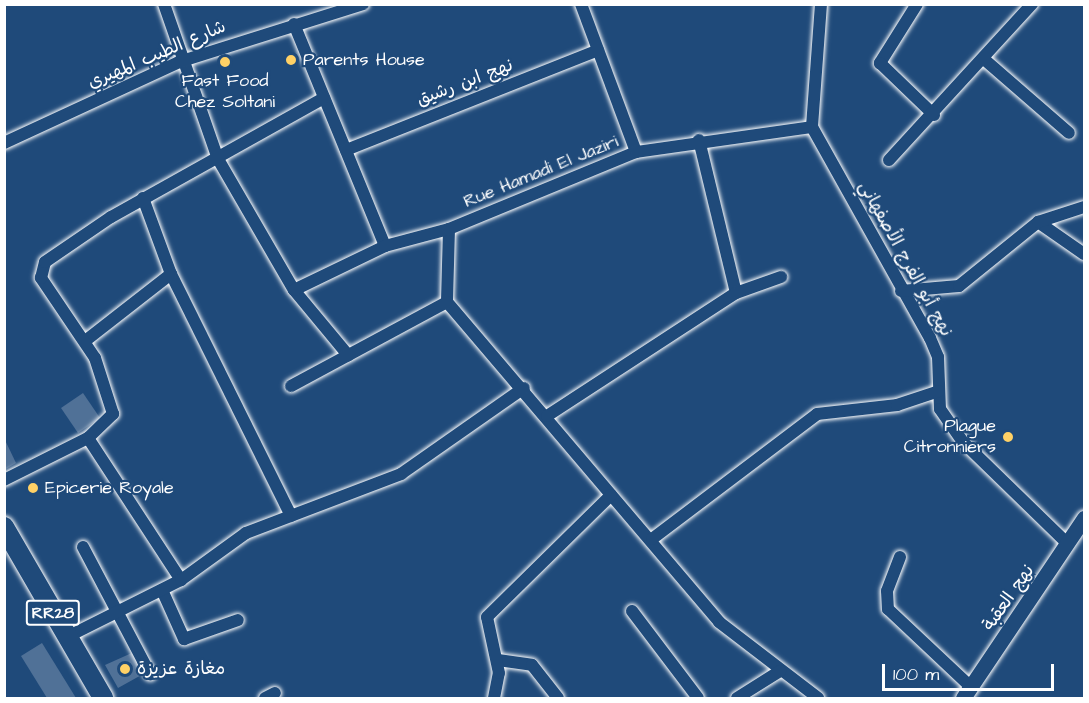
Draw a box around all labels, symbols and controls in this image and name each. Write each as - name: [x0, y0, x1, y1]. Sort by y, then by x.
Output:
- street label: شارع الطيب المهيري: [85, 16, 229, 94]
- place label: Parents House: [303, 49, 425, 71]
- marker: Parents House: [284, 53, 298, 67]
- marker: Fast Food Chez Soltani: [218, 55, 232, 69]
- street label: نهج ابن رشيق: [414, 55, 516, 111]
- place label: Fast Food Chez Soltani: [175, 71, 275, 113]
- street label: Rue Hamadi El Jaziri: [460, 131, 622, 213]
- street label: نهج أبو الفرج الأصفهاني: [853, 177, 957, 341]
- place label: Plague Citronniers: [904, 416, 996, 458]
- marker: Plague Citronniers: [1001, 430, 1015, 444]
- place label: Epicerie Royale: [45, 477, 174, 499]
- marker: Epicerie Royale: [26, 481, 40, 495]
- street label: نهج العقبة: [978, 561, 1040, 635]
- road number: RR28: [25, 600, 82, 626]
- scale bar: [885, 652, 1058, 690]
- place label: مغازة عزيزة: [137, 658, 225, 680]
- marker: مغازة عزيزة: [118, 662, 132, 676]
- text: 100 m: [893, 662, 939, 687]

